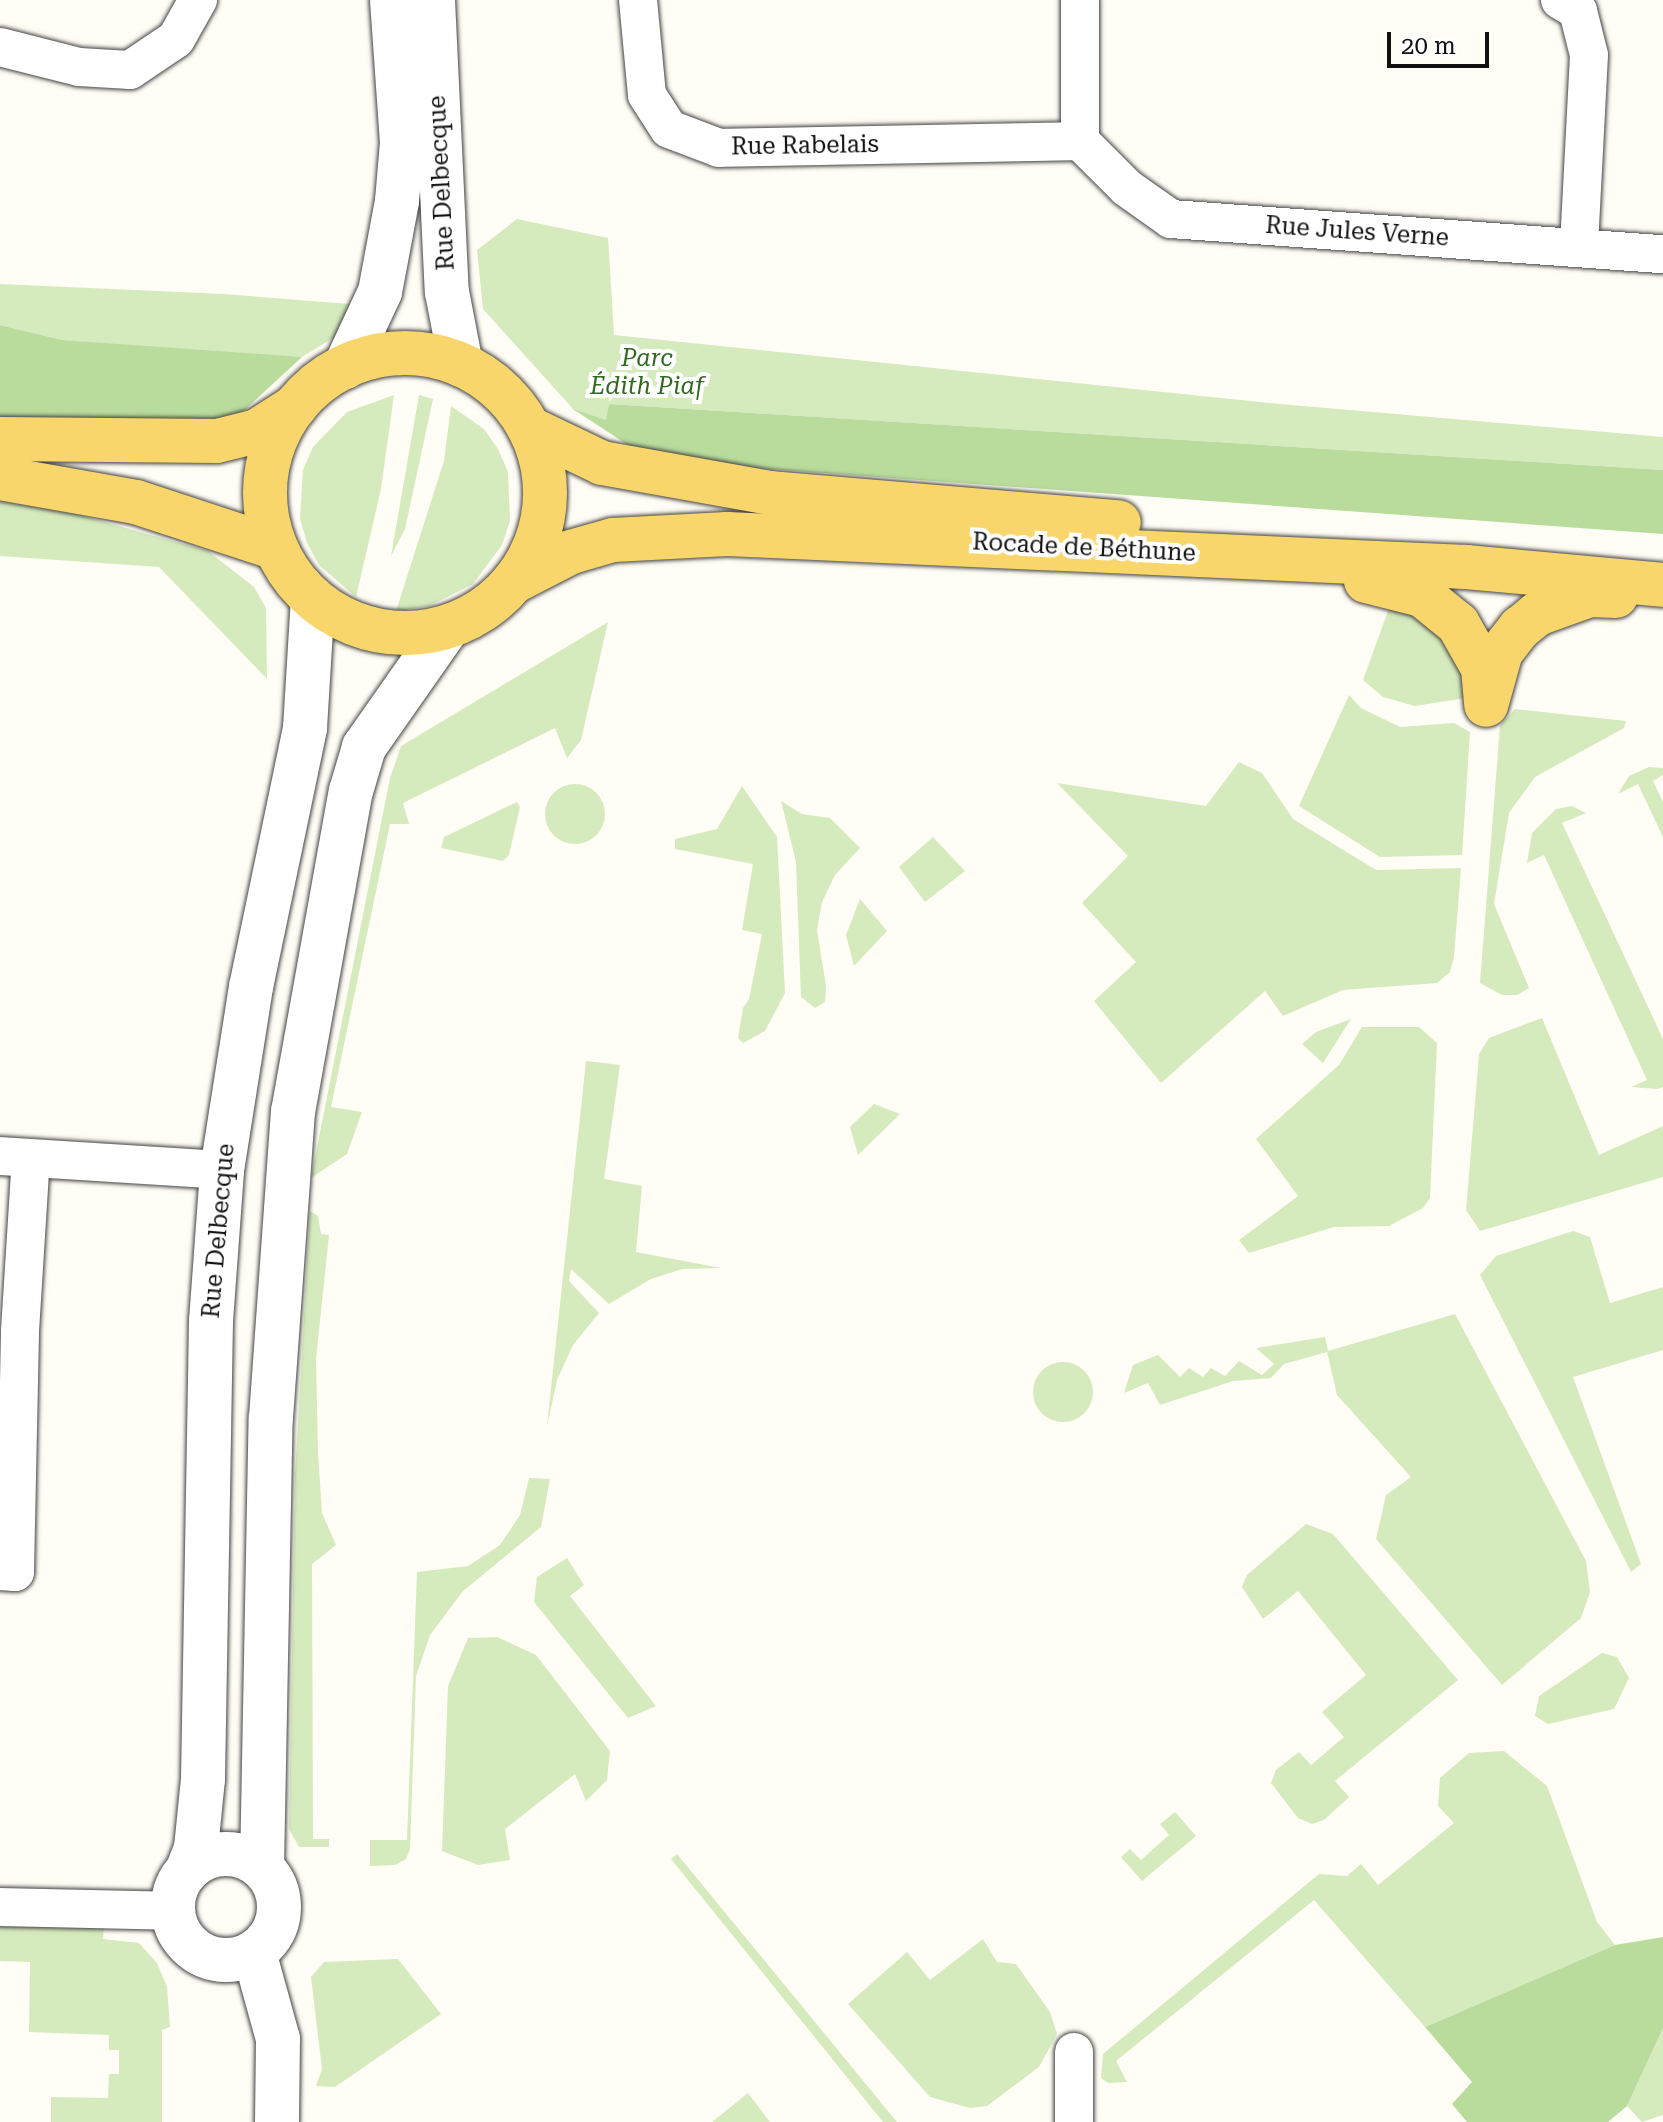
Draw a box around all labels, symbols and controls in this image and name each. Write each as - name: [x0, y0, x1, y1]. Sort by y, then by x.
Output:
- scale bar: [1391, 16, 1493, 66]
- text: 20 m: [1401, 32, 1456, 60]
- street label: Rue Delbecque: [423, 95, 461, 271]
- street label: Rue Rabelais: [731, 130, 879, 162]
- street label: Rue Jules Verne: [1264, 211, 1450, 253]
- park label: Parc Édith Piaf: [590, 345, 704, 401]
- street label: Rocade de Béthune: [972, 528, 1196, 568]
- street label: Rue Delbecque: [197, 1143, 241, 1319]

